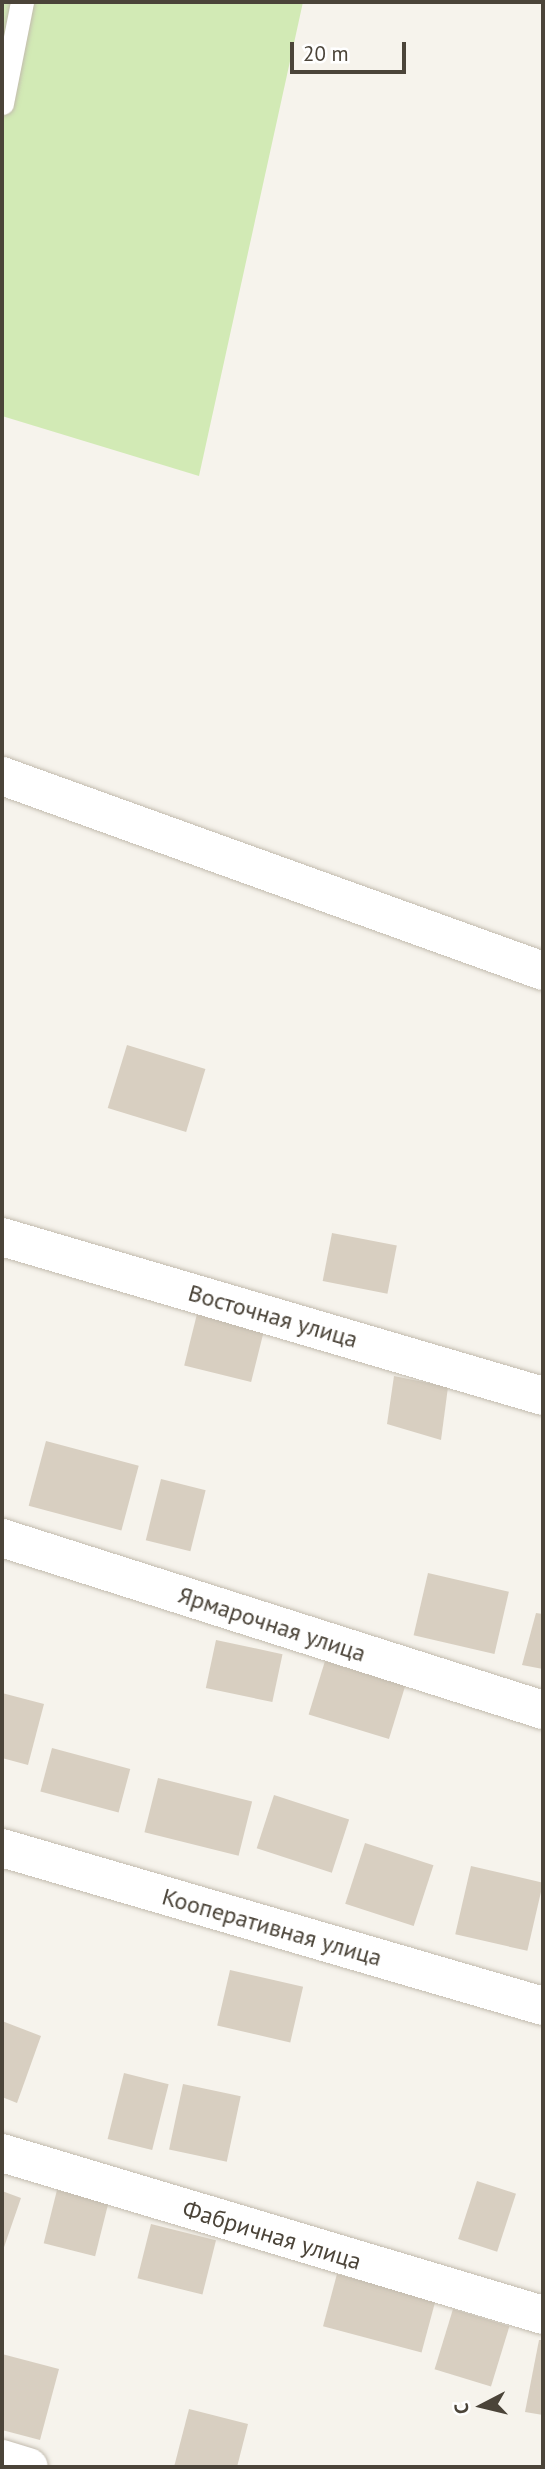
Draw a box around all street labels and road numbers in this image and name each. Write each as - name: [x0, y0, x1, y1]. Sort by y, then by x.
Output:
- street label: Восточная улица: [185, 1278, 361, 1354]
- street label: Ярмарочная улица: [175, 1580, 369, 1668]
- street label: Кооперативная улица: [159, 1882, 385, 1972]
- street label: Фабричная улица: [179, 2194, 365, 2276]

